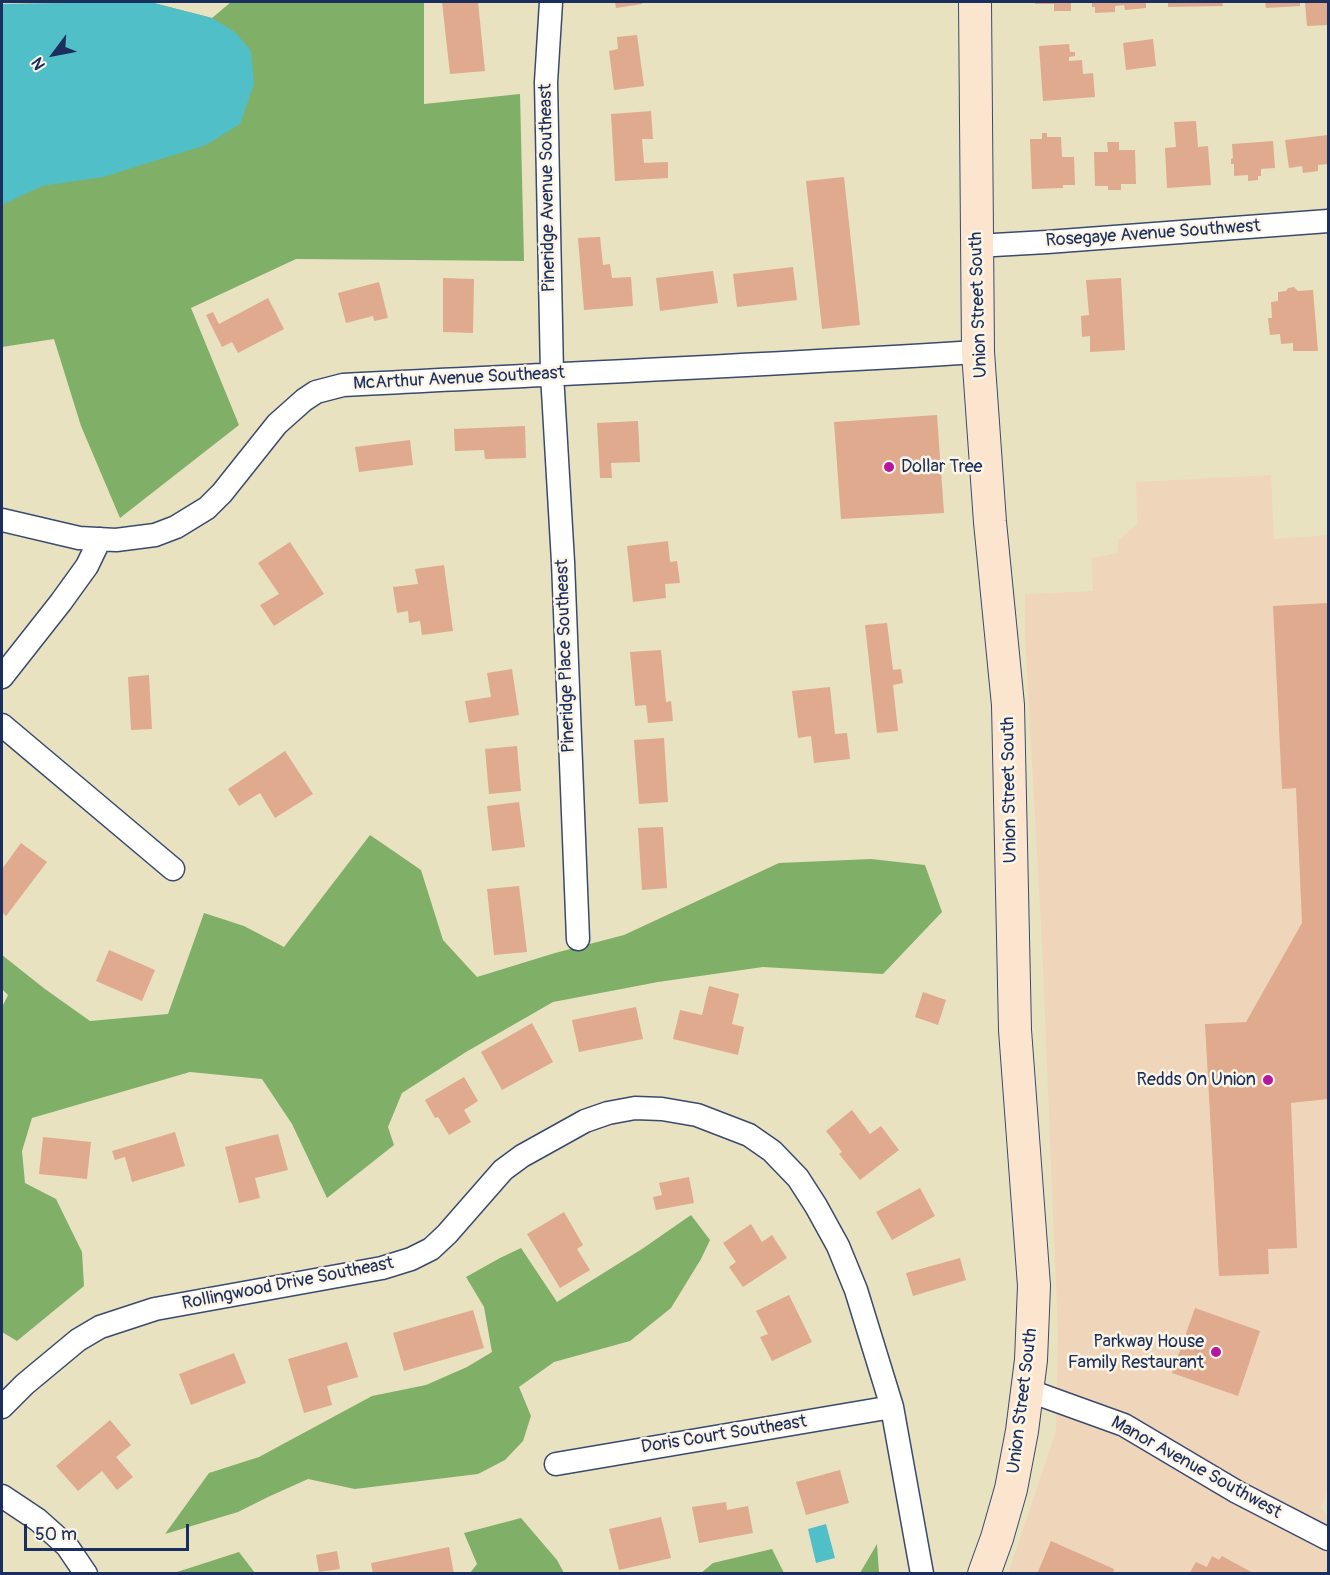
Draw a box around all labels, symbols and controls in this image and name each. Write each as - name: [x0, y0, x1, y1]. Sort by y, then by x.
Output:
- north arrow: [24, 24, 84, 84]
- text: N: [27, 54, 50, 73]
- street label: Pineridge Avenue Southeast: [535, 83, 561, 293]
- street label: Rosegaye Avenue Southwest: [1045, 216, 1261, 252]
- street label: Union Street South: [966, 231, 992, 379]
- street label: McArthur Avenue Southeast: [353, 363, 565, 395]
- place label: Dollar Tree: [901, 456, 982, 478]
- marker: Dollar Tree: [882, 460, 896, 474]
- street label: Pineridge Place Southeast: [552, 559, 580, 753]
- street label: Union Street South: [998, 717, 1022, 863]
- place label: Redds On Union: [1137, 1069, 1256, 1091]
- marker: Redds On Union: [1261, 1073, 1275, 1087]
- street label: Rollingwood Drive Southeast: [180, 1253, 396, 1315]
- street label: Union Street South: [1003, 1327, 1043, 1475]
- place label: Parkway House Family Restaurant: [1068, 1331, 1204, 1374]
- marker: Parkway House Family Restaurant: [1209, 1345, 1223, 1359]
- street label: Doris Court Southeast: [640, 1411, 808, 1459]
- street label: Manor Avenue Southwest: [1107, 1412, 1285, 1524]
- scale bar: [27, 1512, 192, 1550]
- text: 50 m: [35, 1523, 77, 1546]

